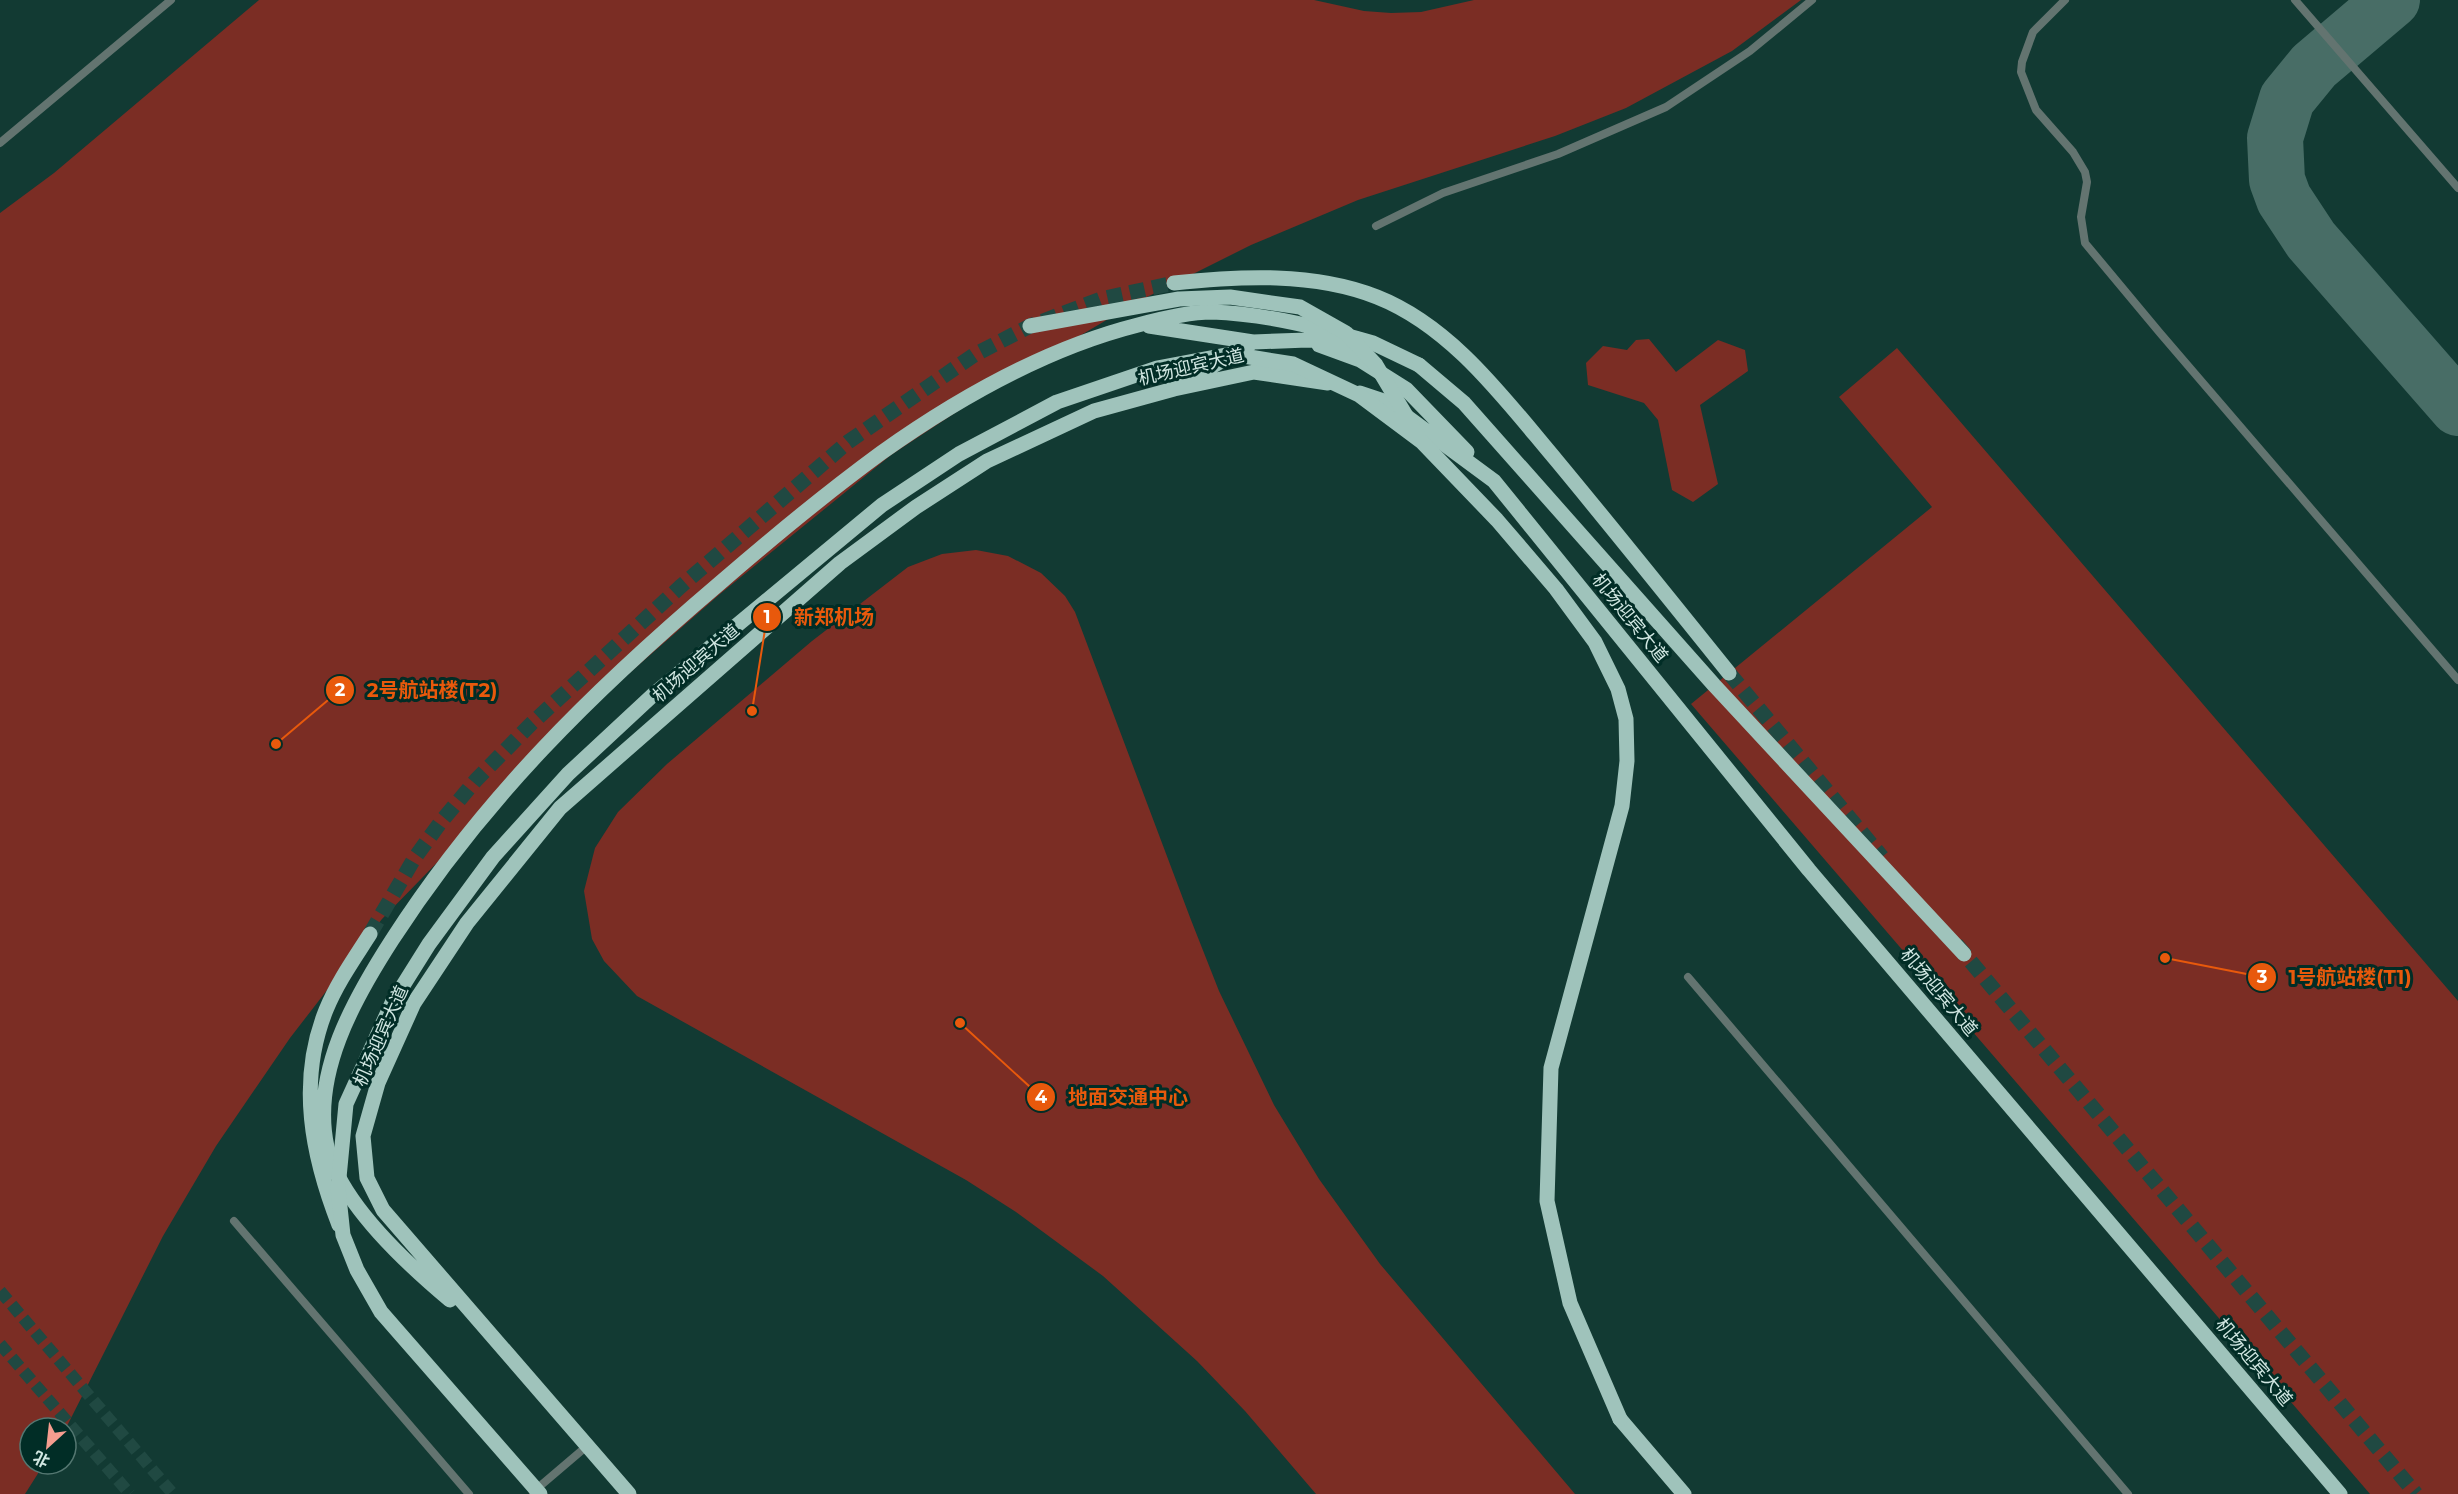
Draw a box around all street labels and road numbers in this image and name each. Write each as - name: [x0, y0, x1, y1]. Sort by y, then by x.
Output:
- street label: 机场迎宾大道: [1136, 344, 1246, 390]
- street label: 机场迎宾大道: [1587, 569, 1673, 667]
- street label: 机场迎宾大道: [648, 619, 744, 707]
- street label: 机场迎宾大道: [1896, 944, 1982, 1040]
- street label: 机场迎宾大道: [349, 982, 413, 1090]
- street label: 机场迎宾大道: [2211, 1314, 2297, 1410]

